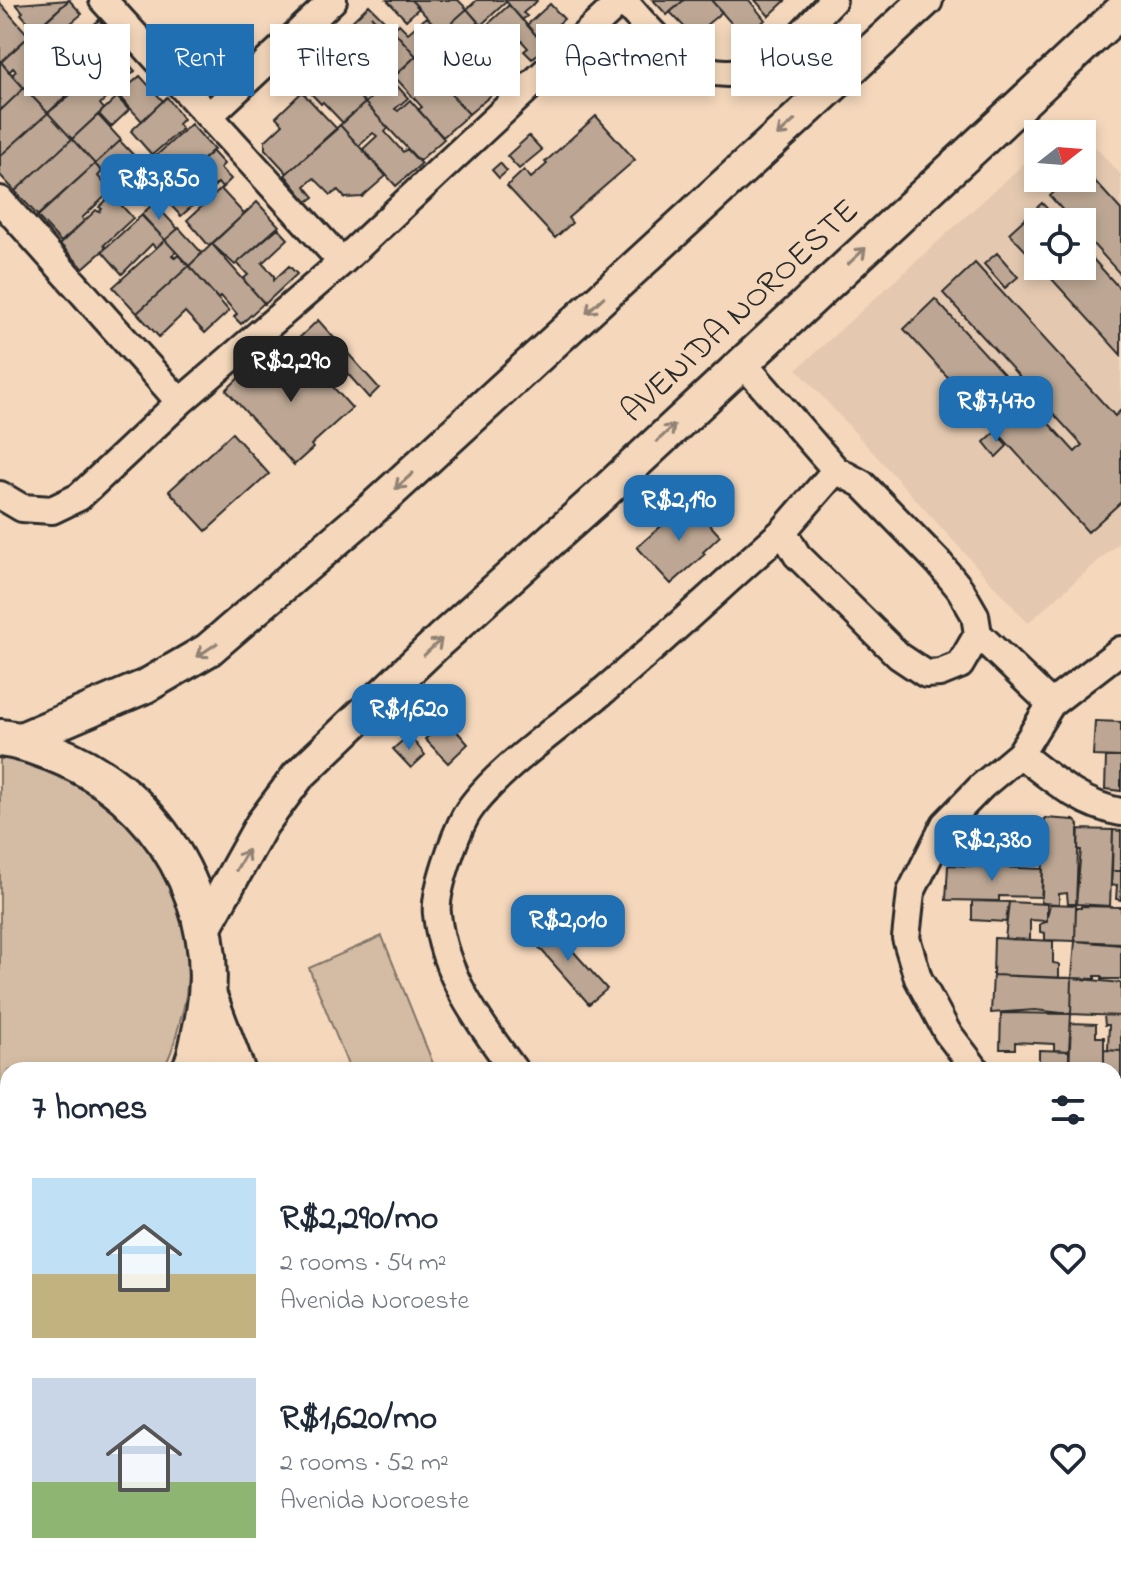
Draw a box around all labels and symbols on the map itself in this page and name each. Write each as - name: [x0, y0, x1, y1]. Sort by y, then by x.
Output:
- one-way arrow: [776, 119, 796, 138]
- north arrow: [1024, 120, 1096, 192]
- pin: R$3,850: [85, 154, 233, 222]
- street label: AVENIDA NOROESTE: [611, 188, 871, 436]
- one-way arrow: [846, 248, 866, 266]
- one-way arrow: [586, 295, 606, 313]
- pin: R$2,290: [217, 336, 365, 404]
- pin: R$7,470: [922, 376, 1070, 444]
- one-way arrow: [656, 424, 676, 443]
- one-way arrow: [394, 471, 414, 489]
- pin: R$2,190: [605, 475, 753, 543]
- one-way arrow: [423, 637, 443, 656]
- one-way arrow: [196, 642, 218, 658]
- pin: R$1,620: [335, 684, 483, 752]
- pin: R$2,380: [918, 815, 1066, 883]
- one-way arrow: [235, 848, 250, 872]
- pin: R$2,010: [494, 895, 642, 963]

